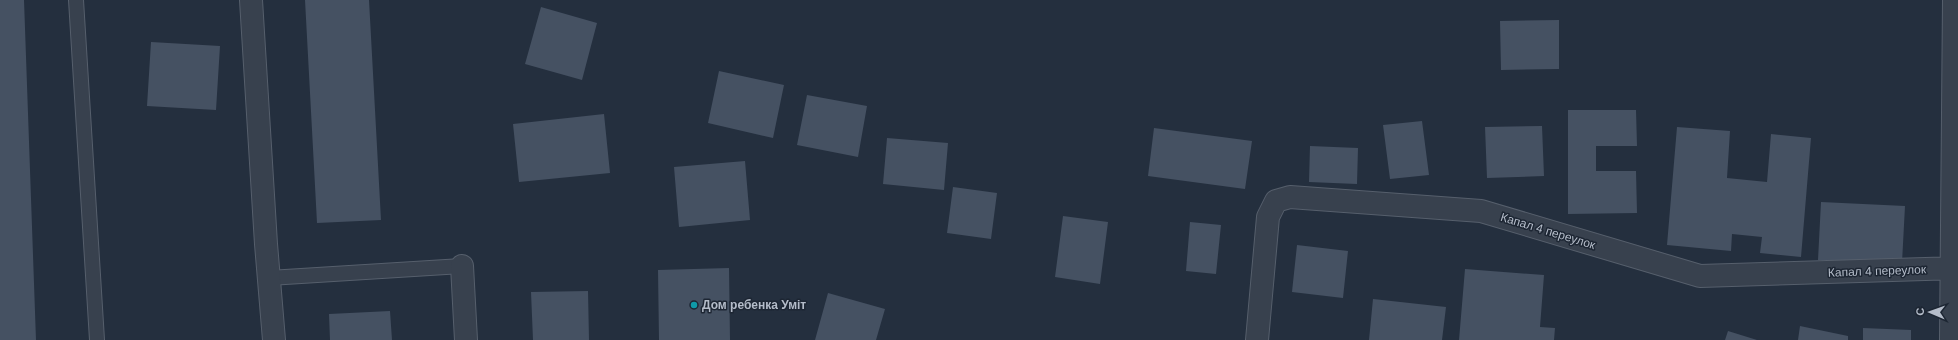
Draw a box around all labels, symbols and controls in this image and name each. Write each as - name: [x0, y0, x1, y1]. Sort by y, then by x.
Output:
- street label: Капал 4 переулок: [1499, 210, 1598, 252]
- street label: Капал 4 переулок: [1828, 262, 1927, 280]
- north arrow: [1910, 292, 1950, 332]
- place label: Дом ребенка Умiт: [702, 298, 806, 312]
- marker: Дом ребенка Умiт: [689, 300, 699, 310]
- text: С: [1914, 307, 1926, 316]

